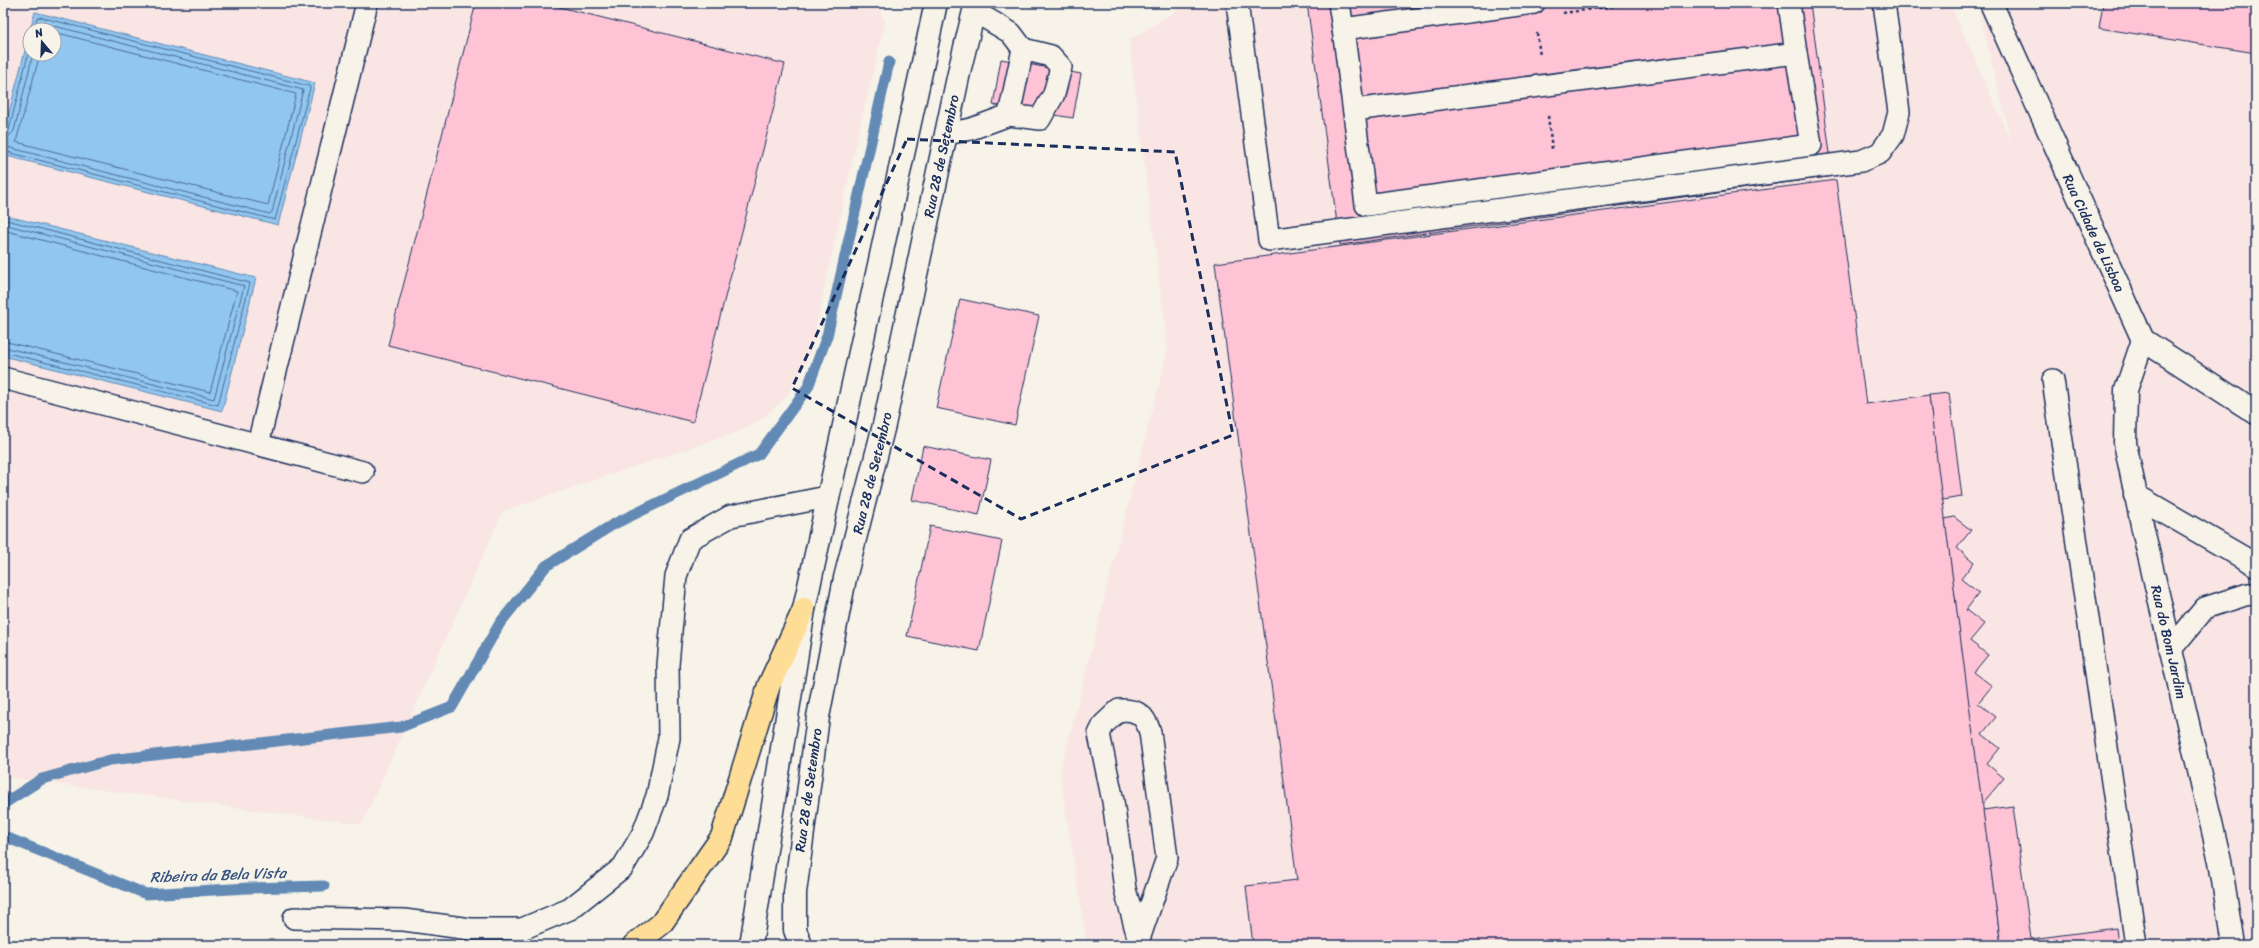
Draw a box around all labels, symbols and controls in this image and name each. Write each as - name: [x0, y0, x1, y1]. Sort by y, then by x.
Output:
- north arrow: [22, 22, 62, 62]
- text: N: [31, 23, 46, 44]
- street label: Rua 28 de Setembro: [916, 92, 967, 220]
- street label: Rua Cidade de Lisboa: [2055, 170, 2132, 297]
- street label: Rua 28 de Setembro: [845, 409, 900, 537]
- street label: Rua do Bom Jardim: [2143, 583, 2194, 702]
- street label: Rua 28 de Setembro: [787, 726, 830, 854]
- water label: Ribeira da Bela Vista: [150, 860, 288, 890]

